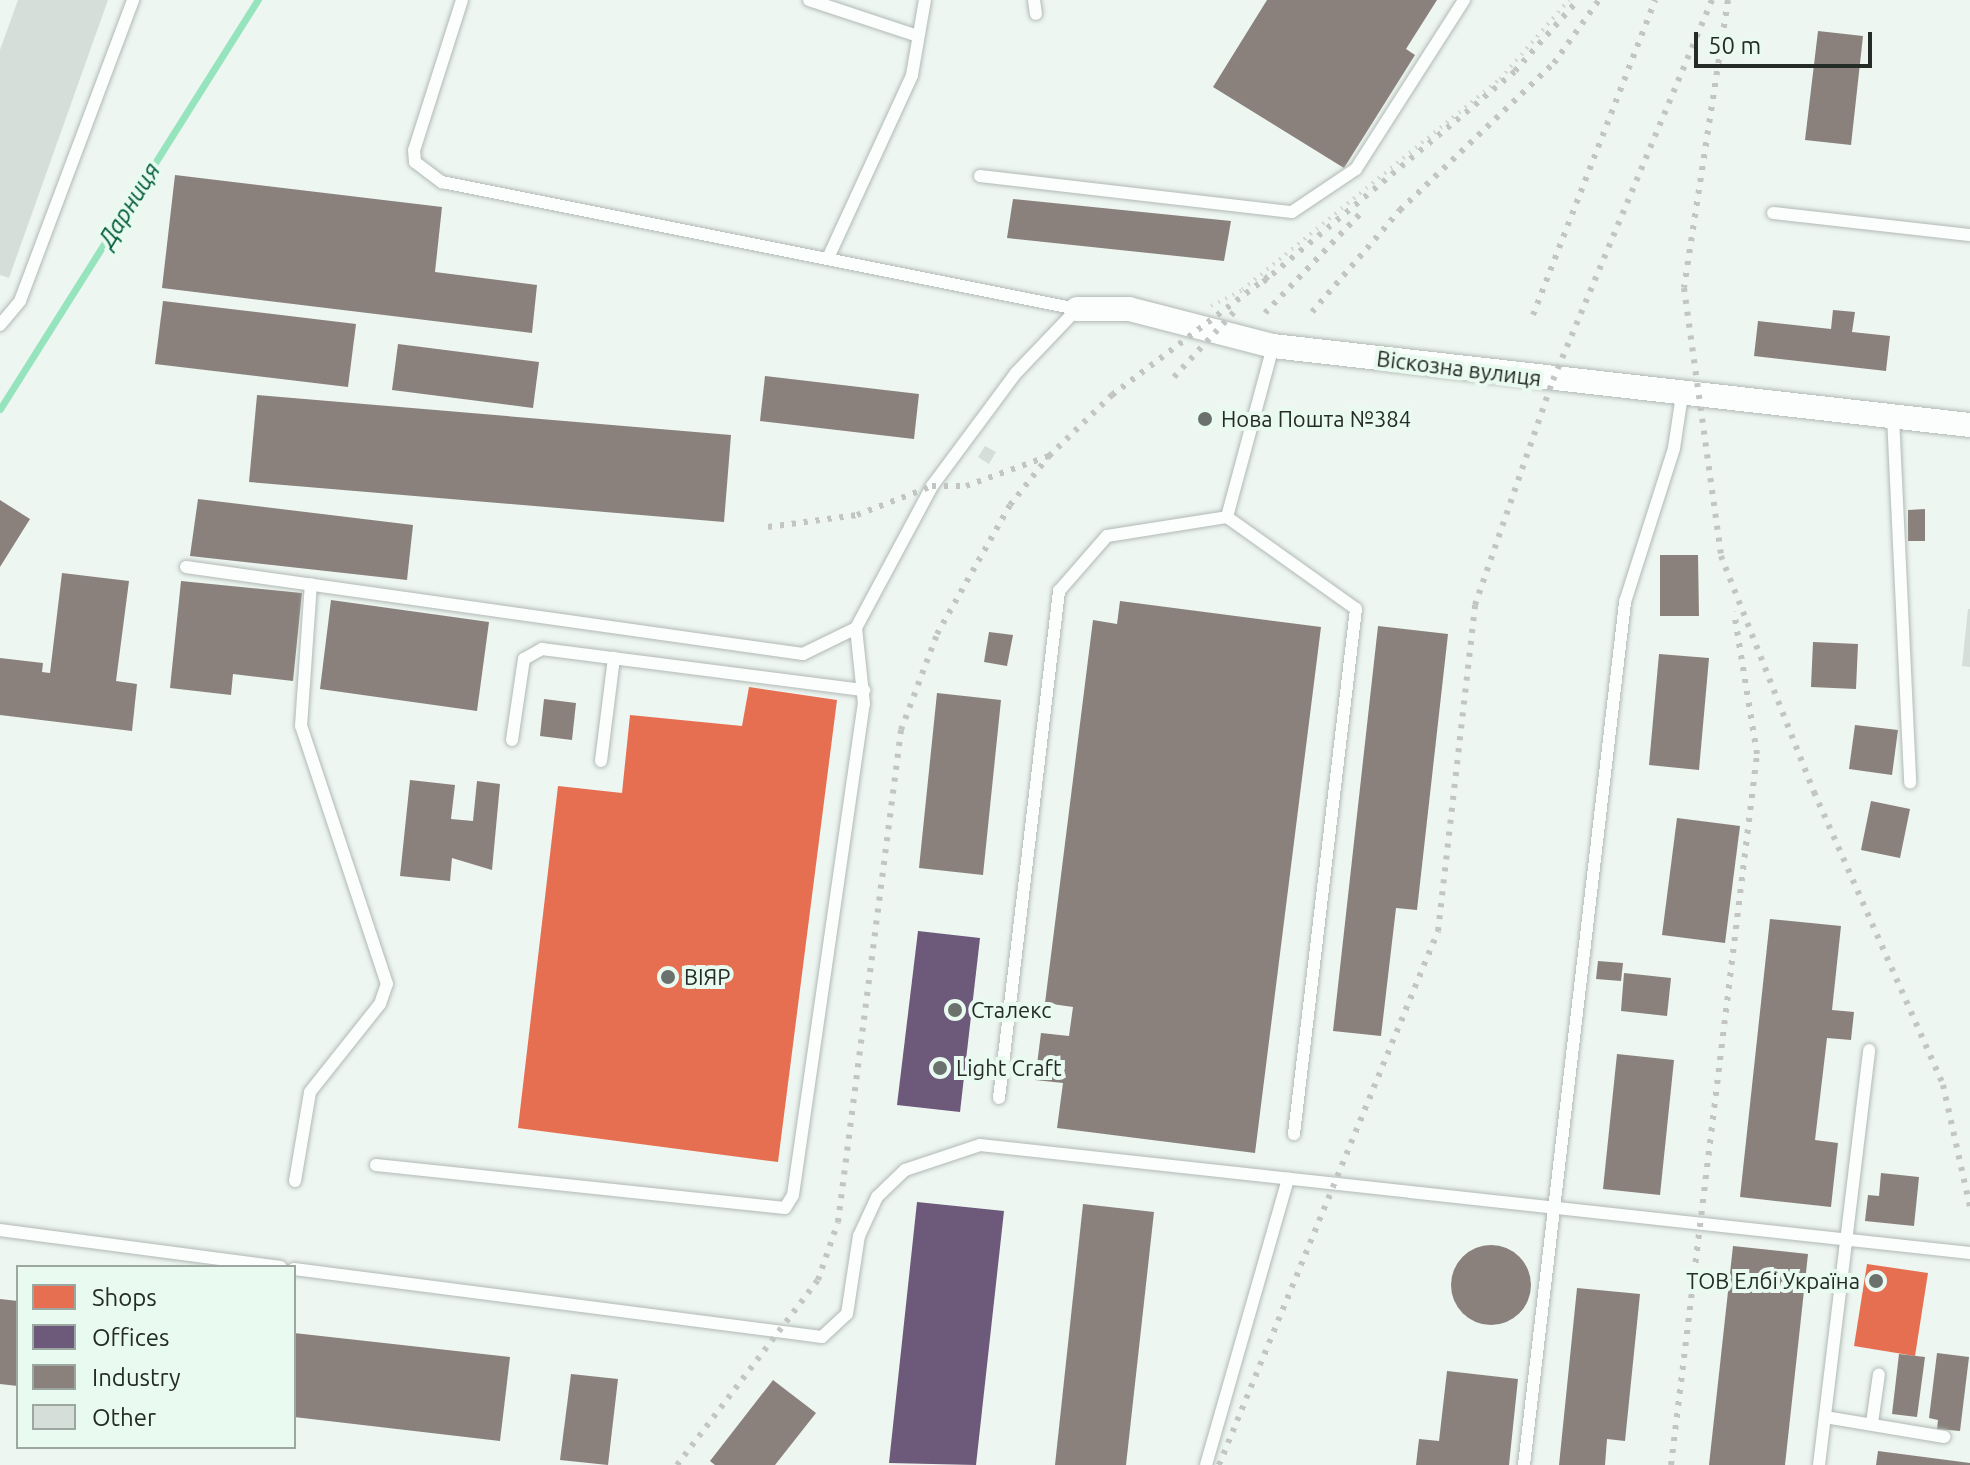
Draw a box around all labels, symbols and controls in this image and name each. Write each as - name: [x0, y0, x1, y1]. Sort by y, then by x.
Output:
- scale bar: [1698, 16, 1876, 66]
- text: 50 m: [1708, 32, 1761, 59]
- water label: Дарниця: [92, 157, 166, 253]
- street label: Віскозна вулиця: [1375, 345, 1543, 391]
- place label: Нова Пошта №384: [1221, 406, 1411, 432]
- marker: Нова Пошта №384: [1196, 410, 1214, 428]
- place label: ВІЯР: [684, 964, 730, 990]
- marker: ВІЯР: [659, 968, 677, 986]
- place label: Сталекс: [971, 997, 1051, 1023]
- marker: Сталекс: [946, 1001, 964, 1019]
- place label: Light Craft: [956, 1055, 1062, 1081]
- marker: Light Craft: [931, 1059, 949, 1077]
- legend: [16, 1265, 296, 1449]
- place label: ТОВ Елбі Україна: [1686, 1268, 1860, 1294]
- marker: ТОВ Елбі Україна: [1867, 1272, 1885, 1290]
- text: Shops: [92, 1284, 157, 1311]
- text: Offices: [92, 1324, 170, 1351]
- text: Industry: [92, 1364, 181, 1391]
- text: Other: [92, 1404, 156, 1431]

